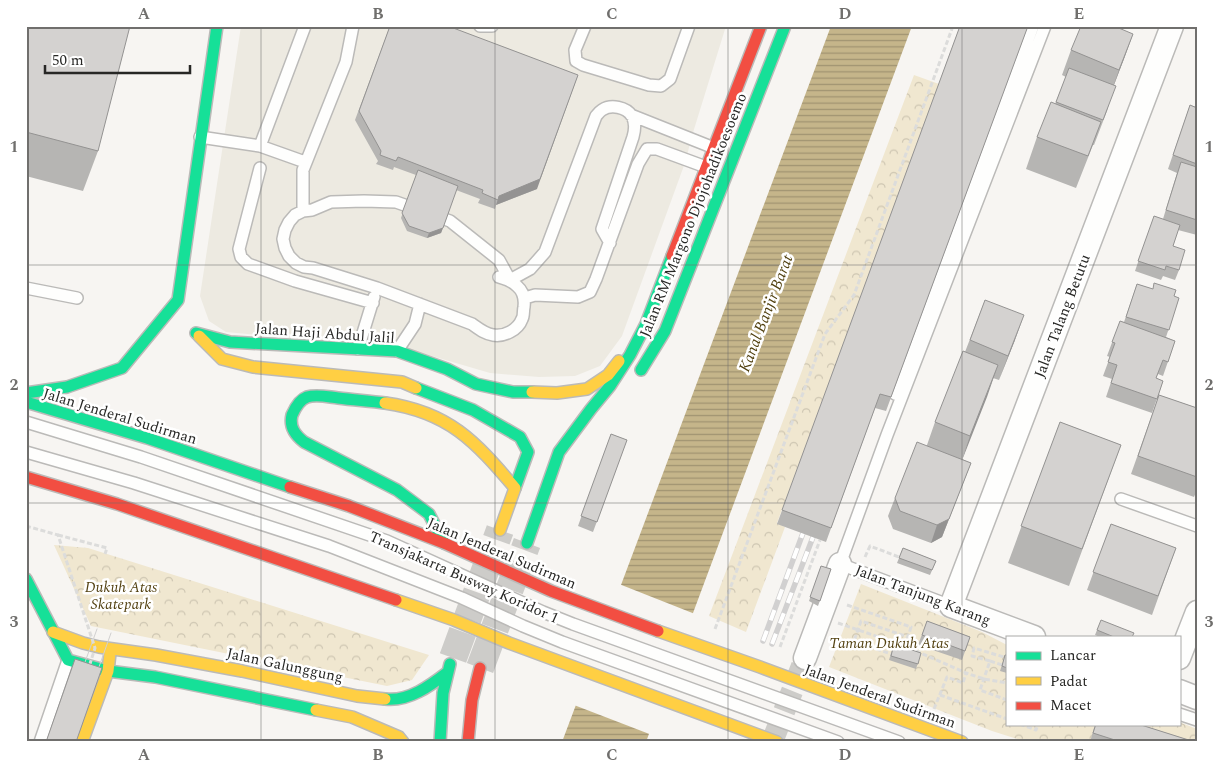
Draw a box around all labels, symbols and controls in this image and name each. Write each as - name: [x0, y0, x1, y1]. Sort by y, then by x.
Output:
- text: A: [138, 2, 151, 26]
- text: B: [372, 2, 384, 26]
- text: C: [606, 2, 618, 26]
- text: D: [839, 2, 852, 26]
- text: E: [1074, 2, 1084, 26]
- scale bar: [45, 42, 190, 74]
- text: 50 m: [52, 49, 84, 72]
- street label: Jalan RM Margono Djojohadikoesoemo: [634, 89, 753, 341]
- text: 1: [10, 135, 18, 159]
- text: 1: [1205, 135, 1213, 159]
- water label: Kanal Banjir Barat: [732, 250, 800, 376]
- street label: Jalan Talang Betutu: [1028, 251, 1097, 381]
- street label: Jalan Haji Abdul Jalil: [254, 317, 396, 350]
- text: 2: [10, 373, 19, 397]
- text: 2: [1205, 373, 1214, 397]
- street label: Jalan Jenderal Sudirman: [40, 382, 200, 451]
- street label: Jalan Jenderal Sudirman: [424, 512, 580, 595]
- street label: Transjakarta Busway Koridor 1: [365, 525, 562, 630]
- street label: Jalan Tanjung Karang: [851, 559, 994, 632]
- park label: Dukuh Atas Skatepark: [85, 576, 158, 616]
- text: 3: [10, 610, 19, 634]
- text: 3: [1205, 610, 1214, 634]
- park label: Taman Dukuh Atas: [829, 632, 950, 655]
- legend: [1006, 636, 1180, 726]
- street label: Jalan Galunggung: [225, 642, 345, 689]
- text: Lancar: [1050, 644, 1096, 667]
- street label: Jalan Jenderal Sudirman: [801, 658, 959, 735]
- text: Padat: [1050, 670, 1088, 693]
- text: Macet: [1050, 694, 1091, 717]
- text: A: [138, 743, 151, 767]
- text: B: [372, 743, 384, 767]
- text: C: [606, 743, 618, 767]
- text: D: [839, 743, 852, 767]
- text: E: [1074, 743, 1084, 767]

